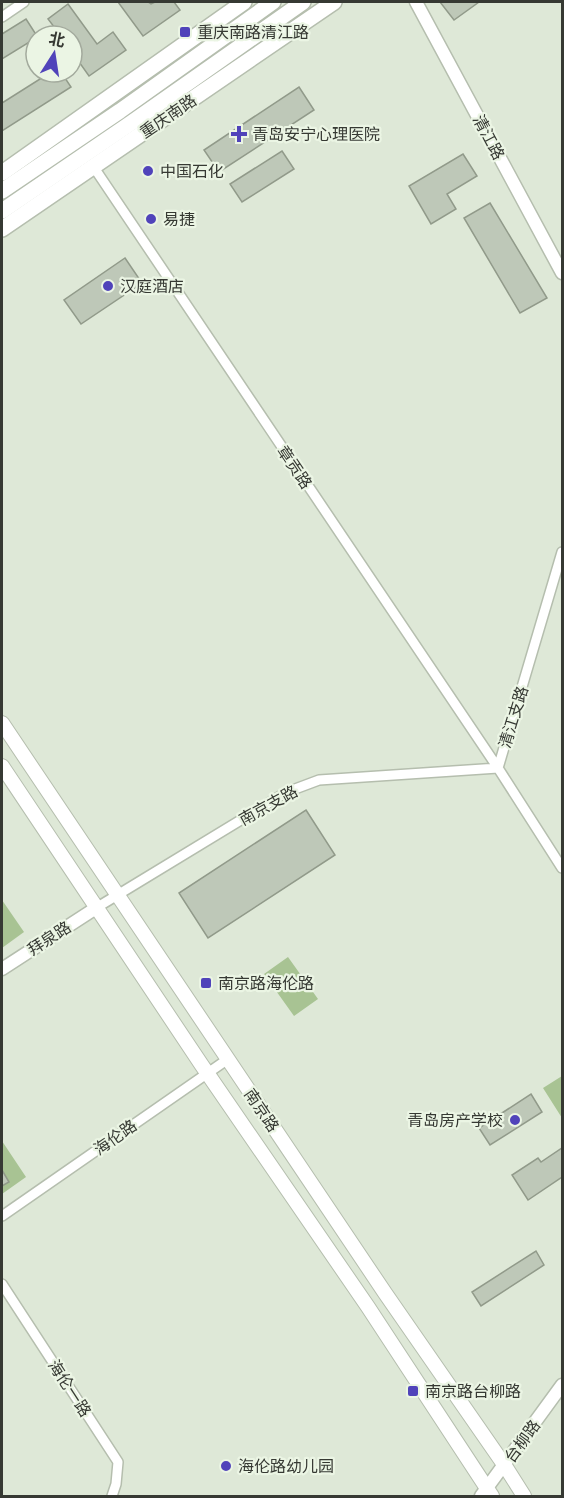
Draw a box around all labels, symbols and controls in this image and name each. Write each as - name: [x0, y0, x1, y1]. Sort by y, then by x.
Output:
- place label: 重庆南路清江路: [197, 23, 309, 41]
- north arrow: [24, 24, 84, 84]
- marker: 重庆南路清江路: [178, 25, 192, 39]
- text: 北: [47, 29, 67, 50]
- street label: 重庆南路: [136, 91, 200, 141]
- street label: 清江路: [470, 112, 508, 162]
- marker: 青岛安宁心理医院: [230, 125, 248, 143]
- place label: 青岛安宁心理医院: [252, 125, 380, 143]
- place label: 中国石化: [160, 162, 224, 180]
- marker: 中国石化: [141, 164, 155, 178]
- place label: 易捷: [163, 210, 195, 228]
- marker: 易捷: [144, 212, 158, 226]
- place label: 汉庭酒店: [120, 277, 184, 295]
- marker: 汉庭酒店: [101, 279, 115, 293]
- street label: 章贡路: [274, 442, 316, 492]
- street label: 清江支路: [495, 684, 531, 750]
- street label: 南京支路: [236, 782, 300, 828]
- street label: 拜泉路: [24, 917, 74, 959]
- place label: 南京路海伦路: [218, 974, 314, 992]
- marker: 南京路海伦路: [199, 976, 213, 990]
- street label: 南京路: [241, 1085, 283, 1135]
- place label: 青岛房产学校: [407, 1111, 503, 1129]
- marker: 青岛房产学校: [508, 1113, 522, 1127]
- street label: 海伦路: [90, 1116, 140, 1158]
- street label: 海伦一路: [45, 1356, 95, 1420]
- place label: 南京路台柳路: [425, 1382, 521, 1400]
- marker: 南京路台柳路: [406, 1384, 420, 1398]
- street label: 台柳路: [501, 1416, 543, 1466]
- place label: 海伦路幼儿园: [238, 1457, 334, 1475]
- marker: 海伦路幼儿园: [219, 1459, 233, 1473]

